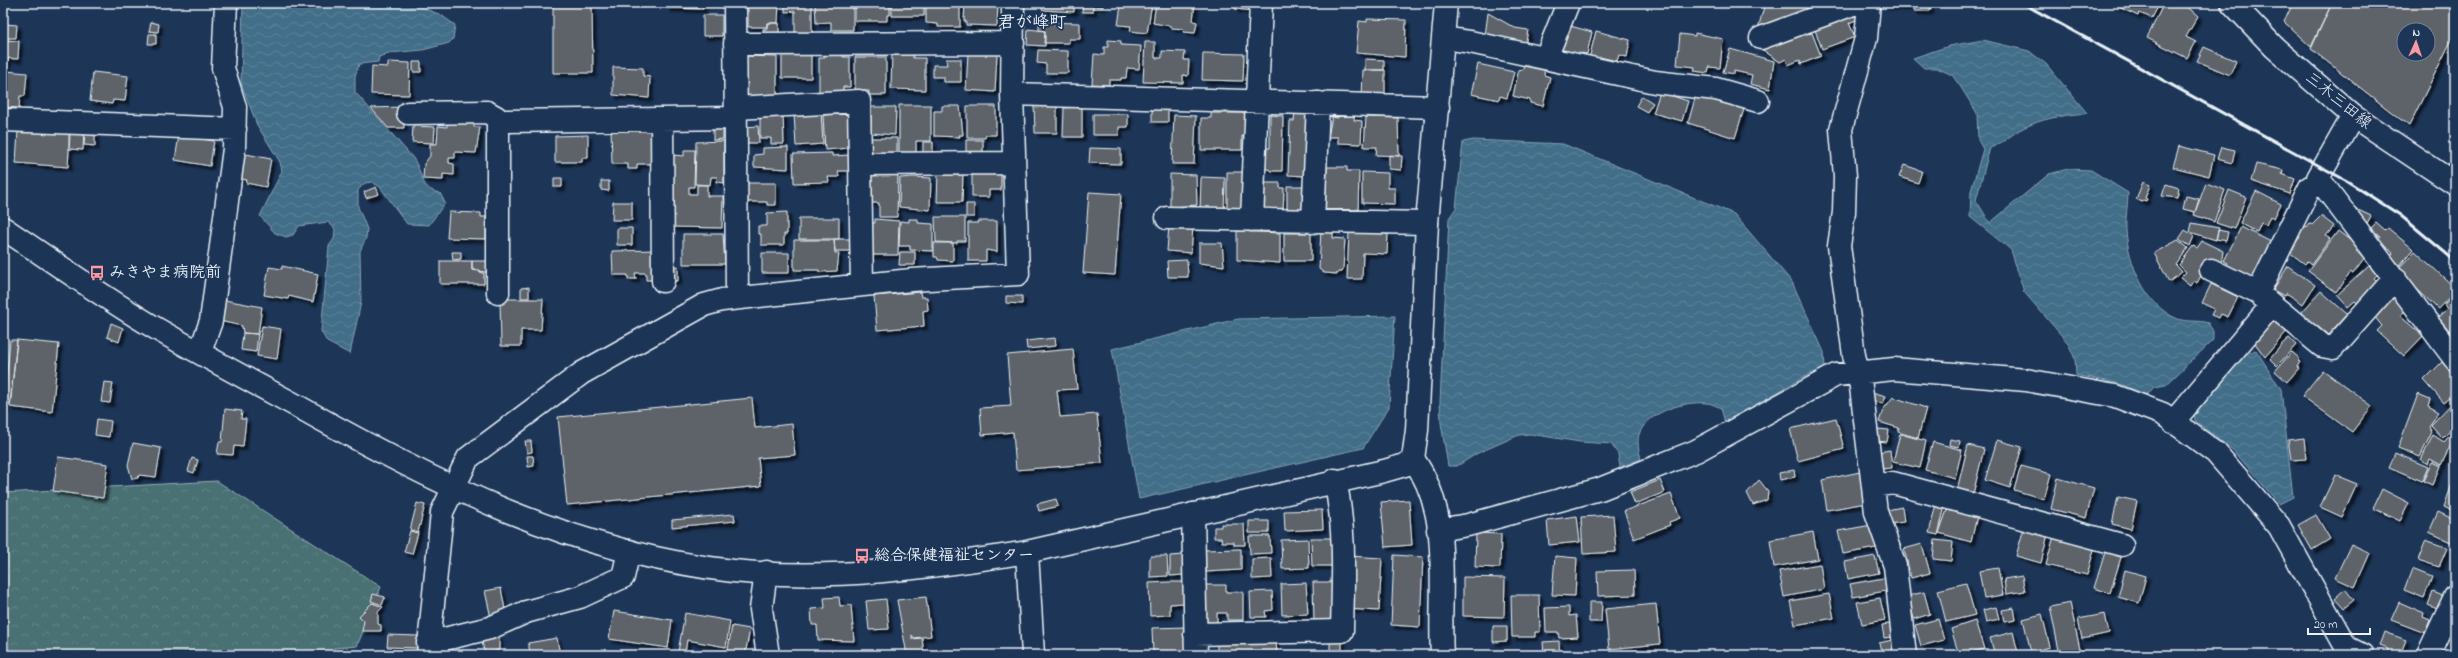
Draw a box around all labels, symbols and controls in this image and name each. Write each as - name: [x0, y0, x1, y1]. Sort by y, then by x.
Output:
- district label: 君が峰町: [998, 10, 1066, 35]
- north arrow: [2396, 22, 2436, 62]
- text: N: [2412, 25, 2421, 41]
- street label: 三木三田線: [2299, 66, 2377, 136]
- place label: みきやま病院前: [109, 261, 221, 285]
- bus stop icon: みきやま病院前: [88, 264, 106, 282]
- place label: 総合保健福祉センター: [874, 544, 1034, 568]
- bus stop icon: 総合保健福祉センター: [853, 547, 871, 565]
- scale bar: [2308, 610, 2370, 636]
- text: 20 m: [2314, 616, 2337, 634]

